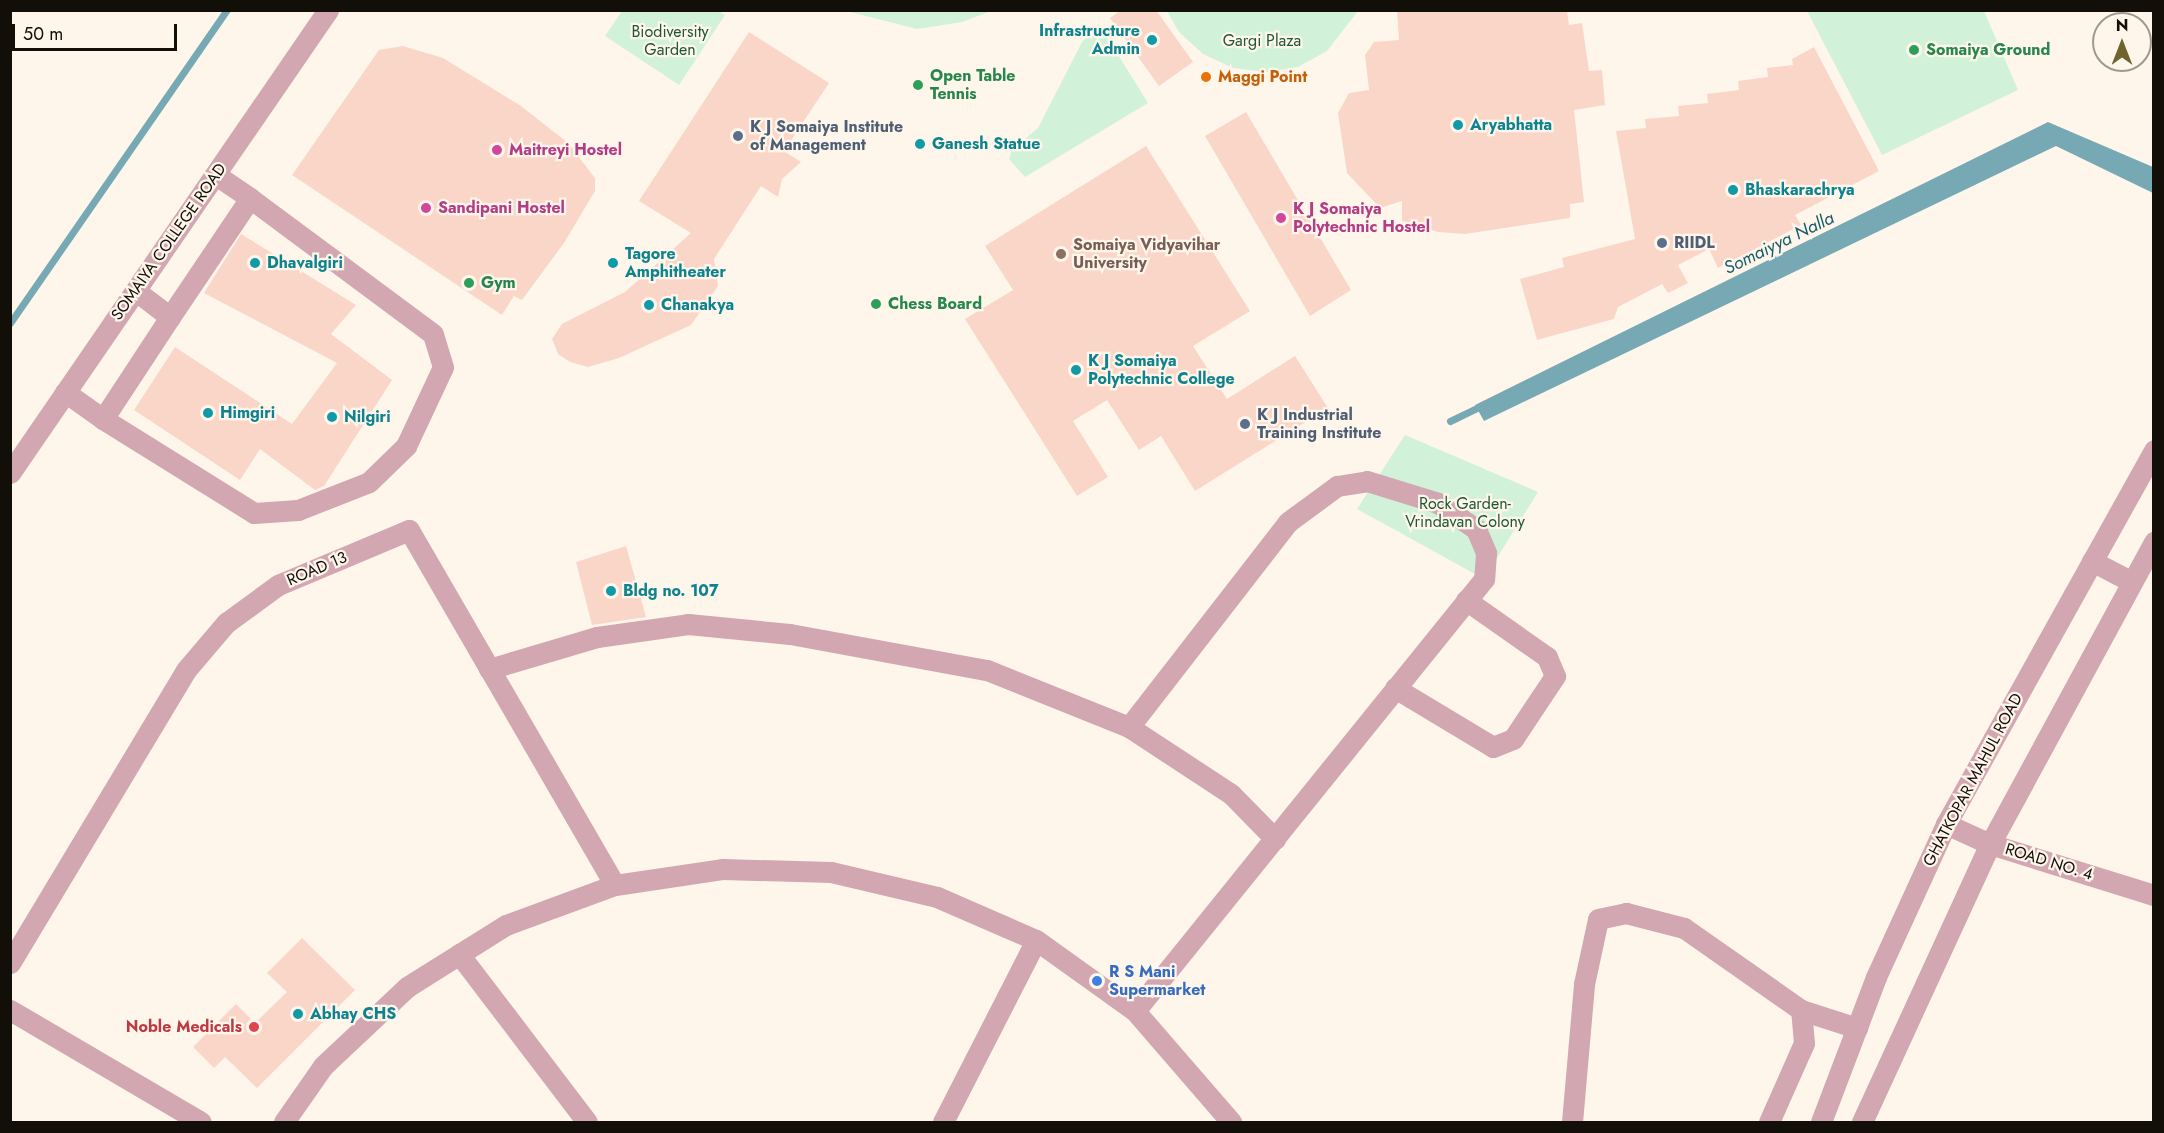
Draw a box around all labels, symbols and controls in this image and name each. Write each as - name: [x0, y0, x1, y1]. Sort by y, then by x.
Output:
- scale bar: [15, 12, 180, 50]
- north arrow: [2092, 12, 2152, 72]
- text: N: [2116, 14, 2128, 37]
- text: 50 m: [23, 21, 63, 47]
- place label: Infrastructure Admin: [1039, 21, 1140, 59]
- park label: Biodiversity Garden: [631, 22, 709, 60]
- park label: Gargi Plaza: [1223, 31, 1301, 51]
- marker: Infrastructure Admin: [1145, 33, 1159, 47]
- place label: Somaiya Ground: [1926, 40, 2050, 60]
- marker: Somaiya Ground: [1907, 43, 1921, 57]
- place label: Open Table Tennis: [930, 66, 1016, 104]
- place label: Maggi Point: [1218, 67, 1307, 87]
- marker: Maggi Point: [1199, 70, 1213, 84]
- marker: Open Table Tennis: [911, 78, 925, 92]
- place label: Aryabhatta: [1470, 115, 1552, 135]
- place label: K J Somaiya Institute of Management: [750, 117, 903, 155]
- marker: Aryabhatta: [1451, 118, 1465, 132]
- marker: K J Somaiya Institute of Management: [731, 129, 745, 143]
- place label: Ganesh Statue: [932, 134, 1040, 154]
- marker: Ganesh Statue: [913, 137, 927, 151]
- place label: Maitreyi Hostel: [509, 140, 622, 160]
- marker: Maitreyi Hostel: [490, 143, 504, 157]
- street label: SOMAIYA COLLEGE ROAD: [108, 160, 230, 324]
- place label: Bhaskarachrya: [1745, 180, 1855, 200]
- marker: Bhaskarachrya: [1726, 183, 1740, 197]
- place label: Sandipani Hostel: [438, 198, 565, 218]
- place label: K J Somaiya Polytechnic Hostel: [1293, 199, 1430, 237]
- marker: Sandipani Hostel: [419, 201, 433, 215]
- water label: Somaiyya Nalla: [1720, 207, 1838, 279]
- marker: K J Somaiya Polytechnic Hostel: [1274, 211, 1288, 225]
- place label: RIIDL: [1674, 233, 1715, 253]
- place label: Somaiya Vidyavihar University: [1073, 235, 1220, 273]
- marker: RIIDL: [1655, 236, 1669, 250]
- place label: Tagore Amphitheater: [625, 244, 726, 282]
- marker: Somaiya Vidyavihar University: [1054, 247, 1068, 261]
- place label: Dhavalgiri: [267, 253, 343, 273]
- marker: Dhavalgiri: [248, 256, 262, 270]
- marker: Tagore Amphitheater: [606, 256, 620, 270]
- place label: Gym: [481, 273, 516, 293]
- marker: Gym: [462, 276, 476, 290]
- place label: Chess Board: [888, 294, 982, 314]
- place label: Chanakya: [661, 295, 734, 315]
- marker: Chess Board: [869, 297, 883, 311]
- marker: Chanakya: [642, 298, 656, 312]
- place label: K J Somaiya Polytechnic College: [1088, 351, 1235, 389]
- marker: K J Somaiya Polytechnic College: [1069, 363, 1083, 377]
- place label: Himgiri: [220, 403, 275, 423]
- place label: K J Industrial Training Institute: [1257, 405, 1381, 443]
- marker: Himgiri: [201, 406, 215, 420]
- place label: Nilgiri: [344, 407, 391, 427]
- marker: Nilgiri: [325, 410, 339, 424]
- marker: K J Industrial Training Institute: [1238, 417, 1252, 431]
- park label: Rock Garden- Vrindavan Colony: [1405, 494, 1525, 532]
- street label: ROAD 13: [284, 548, 350, 590]
- place label: Bldg no. 107: [623, 581, 719, 601]
- marker: Bldg no. 107: [604, 584, 618, 598]
- street label: GHATKOPAR MAHUL ROAD: [1919, 690, 2027, 870]
- street label: ROAD NO. 4: [2003, 840, 2095, 884]
- place label: R S Mani Supermarket: [1109, 962, 1205, 1000]
- marker: R S Mani Supermarket: [1090, 974, 1104, 988]
- place label: Abhay CHS: [310, 1004, 396, 1024]
- marker: Abhay CHS: [291, 1007, 305, 1021]
- place label: Noble Medicals: [126, 1017, 242, 1037]
- marker: Noble Medicals: [247, 1020, 261, 1034]

